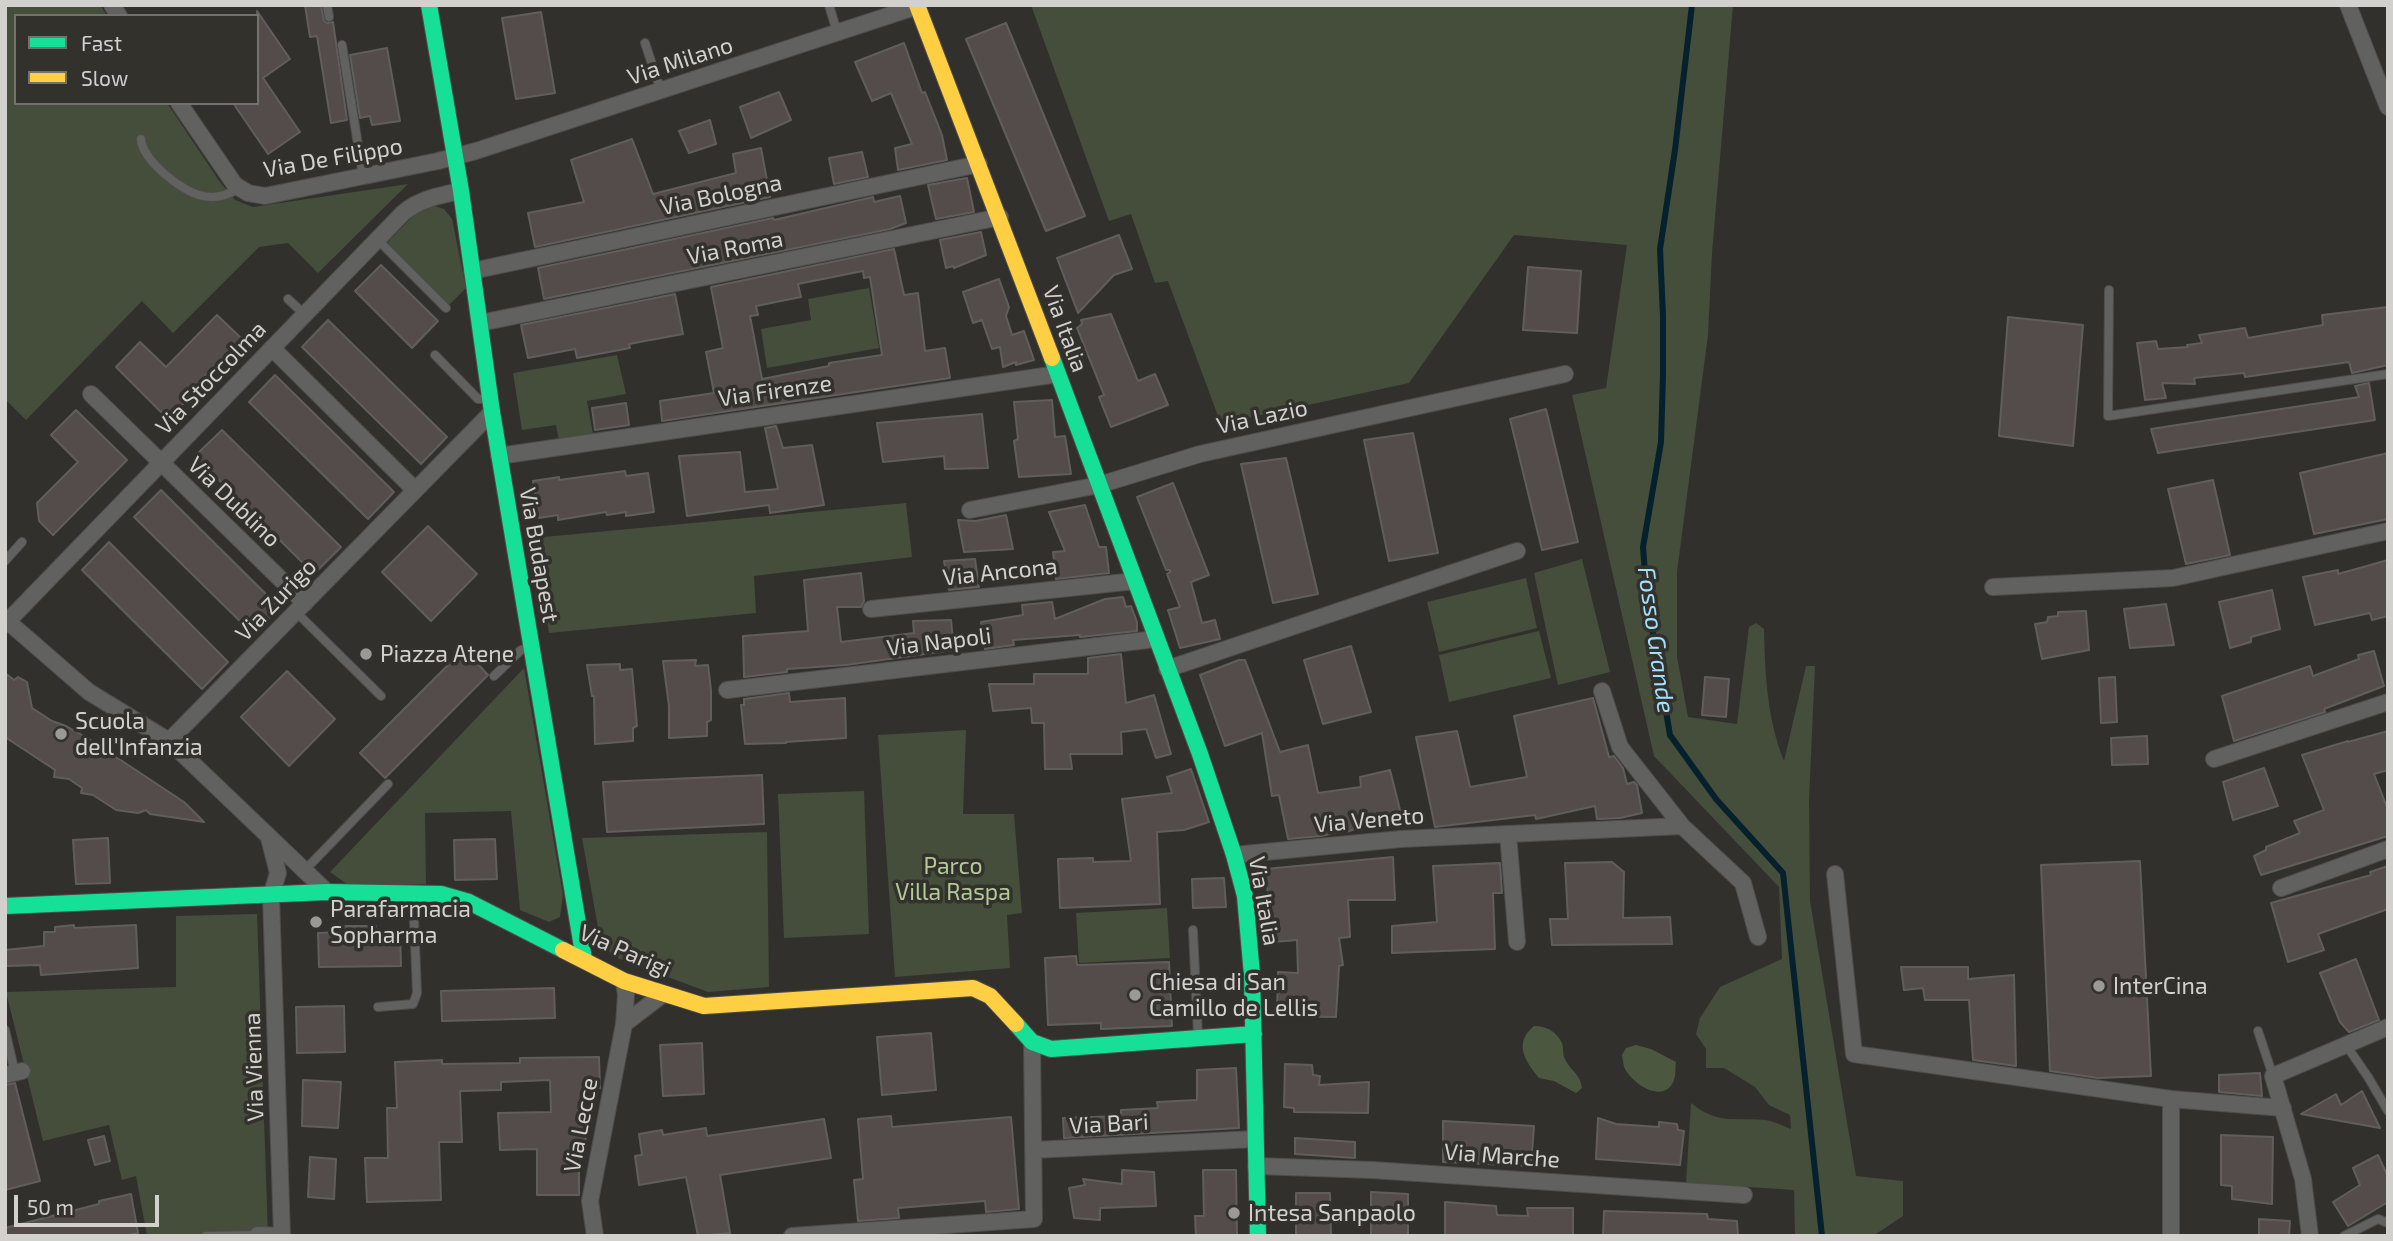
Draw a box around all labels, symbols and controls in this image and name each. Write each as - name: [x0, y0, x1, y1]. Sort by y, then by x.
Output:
- legend: [14, 14, 259, 105]
- text: Fast: [81, 30, 122, 55]
- street label: Via Milano: [624, 31, 736, 91]
- text: Slow: [81, 65, 128, 90]
- street label: Via De Filippo: [261, 132, 405, 184]
- street label: Via Bologna: [658, 169, 784, 221]
- street label: Via Roma: [685, 225, 785, 271]
- street label: Via Italia: [1037, 282, 1093, 376]
- street label: Via Stoccolma: [150, 316, 272, 440]
- street label: Via Firenze: [717, 369, 833, 413]
- street label: Via Lazio: [1214, 394, 1310, 440]
- street label: Via Dublino: [182, 451, 286, 553]
- street label: Via Budapest: [514, 485, 564, 625]
- street label: Via Ancona: [941, 552, 1059, 592]
- street label: Via Zurigo: [230, 553, 322, 647]
- water label: Fosso Grande: [1631, 565, 1681, 715]
- street label: Via Napoli: [885, 622, 993, 662]
- place label: Piazza Atene: [380, 640, 514, 668]
- marker: Piazza Atene: [358, 646, 374, 662]
- place label: Scuola dell'Infanzia: [75, 707, 203, 761]
- marker: Scuola dell'Infanzia: [53, 726, 69, 742]
- street label: Via Veneto: [1313, 801, 1425, 839]
- park label: Parco Villa Raspa: [895, 852, 1011, 906]
- street label: Via Italia: [1243, 854, 1285, 948]
- place label: Parafarmacia Sopharma: [330, 895, 471, 949]
- marker: Parafarmacia Sopharma: [308, 914, 324, 930]
- street label: Via Parigi: [575, 919, 675, 983]
- place label: Chiesa di San Camillo de Lellis: [1149, 968, 1318, 1022]
- place label: InterCina: [2113, 972, 2208, 1000]
- marker: InterCina: [2091, 978, 2107, 994]
- marker: Chiesa di San Camillo de Lellis: [1127, 987, 1143, 1003]
- street label: Via Vienna: [238, 1012, 270, 1122]
- street label: Via Lecce: [558, 1075, 604, 1175]
- street label: Via Bari: [1069, 1108, 1149, 1140]
- street label: Via Marche: [1443, 1138, 1561, 1174]
- scale bar: [18, 1182, 163, 1226]
- text: 50 m: [27, 1194, 74, 1219]
- place label: Intesa Sanpaolo: [1248, 1199, 1416, 1227]
- marker: Intesa Sanpaolo: [1226, 1205, 1242, 1221]

